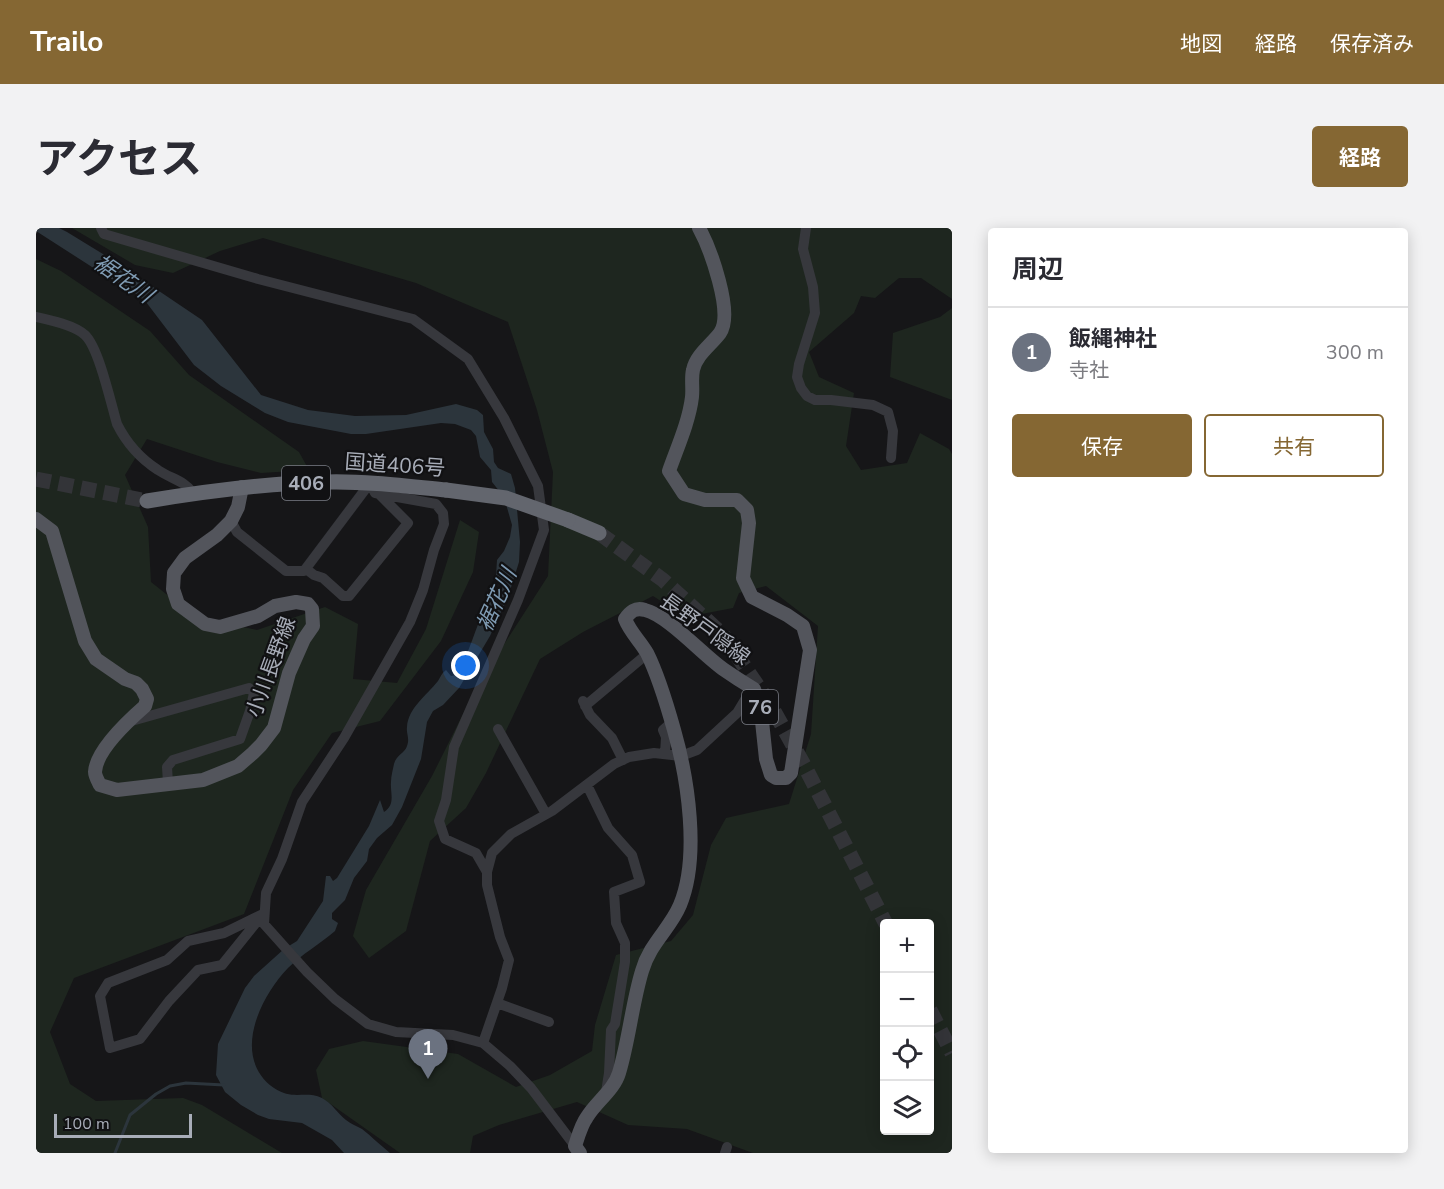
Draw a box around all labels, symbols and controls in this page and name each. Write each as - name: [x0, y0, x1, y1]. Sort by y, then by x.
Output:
- text: Trailo: [30, 23, 103, 61]
- text: 地図: [1180, 30, 1222, 58]
- text: 経路: [1255, 30, 1297, 58]
- text: 保存済み: [1330, 30, 1414, 58]
- button: 経路: [1312, 126, 1408, 187]
- text: アクセス: [36, 131, 202, 188]
- water label: 裾花川: [87, 248, 160, 311]
- text: 周辺: [1012, 252, 1064, 287]
- text: 飯縄神社: [1069, 324, 1157, 354]
- text: 1: [1026, 339, 1038, 366]
- text: 300 m: [1326, 339, 1384, 366]
- text: 寺社: [1069, 357, 1109, 384]
- button: 保存: [1012, 414, 1192, 477]
- button: 共有: [1204, 414, 1384, 477]
- street label: 国道406号: [344, 448, 446, 482]
- road number: 406: [282, 466, 330, 500]
- water label: 裾花川: [470, 562, 525, 636]
- street label: 長野戸隠線: [654, 587, 756, 671]
- street label: 小川長野線: [240, 613, 302, 721]
- your location: [451, 651, 480, 680]
- road number: 76: [742, 690, 778, 724]
- map controls: [880, 919, 934, 1135]
- button: +: [880, 919, 934, 973]
- button: −: [880, 973, 934, 1027]
- button: locate: [880, 1027, 934, 1081]
- pin: 1: [408, 1030, 448, 1079]
- button: layers: [880, 1081, 934, 1135]
- scale bar: [54, 1111, 192, 1138]
- text: 100 m: [63, 1113, 110, 1135]

